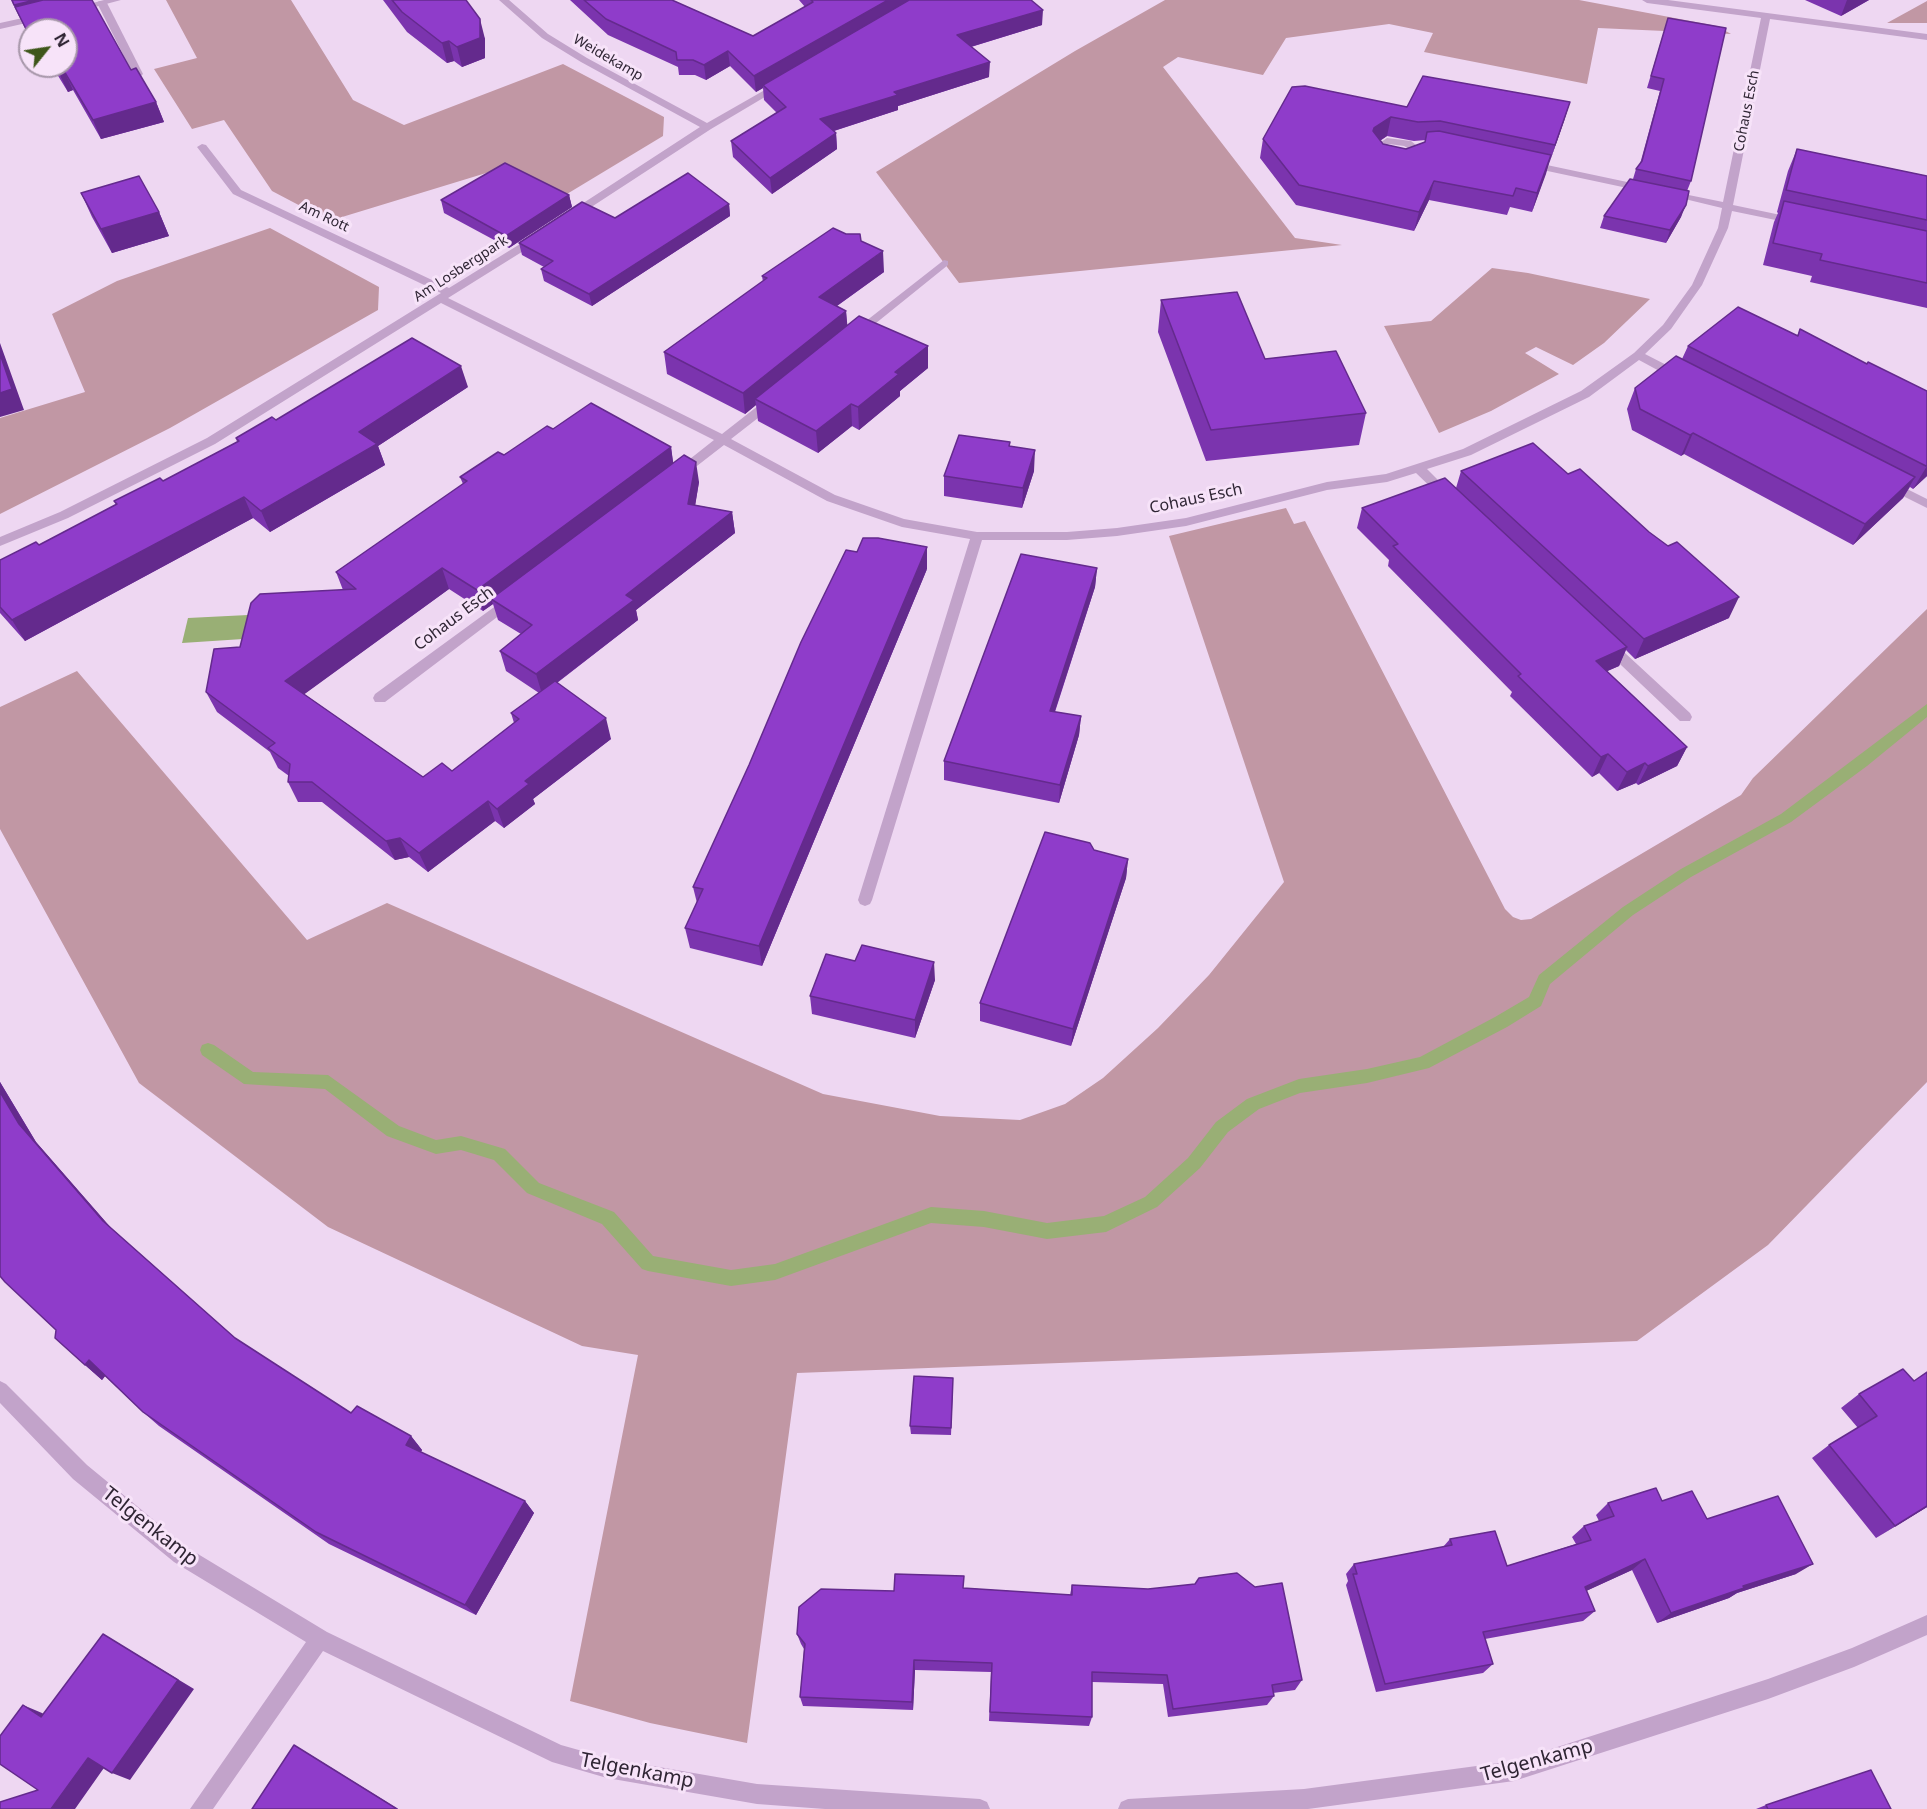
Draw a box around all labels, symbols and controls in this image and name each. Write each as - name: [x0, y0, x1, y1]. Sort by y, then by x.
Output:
- north arrow: [18, 18, 78, 78]
- text: N: [49, 29, 75, 51]
- street label: Weidekamp: [570, 31, 646, 85]
- street label: Cohaus Esch: [1731, 69, 1763, 153]
- street label: Am Rott: [296, 198, 352, 236]
- street label: Am Losbergpark: [411, 232, 511, 306]
- street label: Cohaus Esch: [1148, 480, 1244, 518]
- street label: Cohaus Esch: [410, 583, 498, 655]
- street label: Telgenkamp: [97, 1482, 203, 1572]
- street label: Telgenkamp: [1478, 1735, 1596, 1787]
- street label: Telgenkamp: [578, 1748, 696, 1794]

